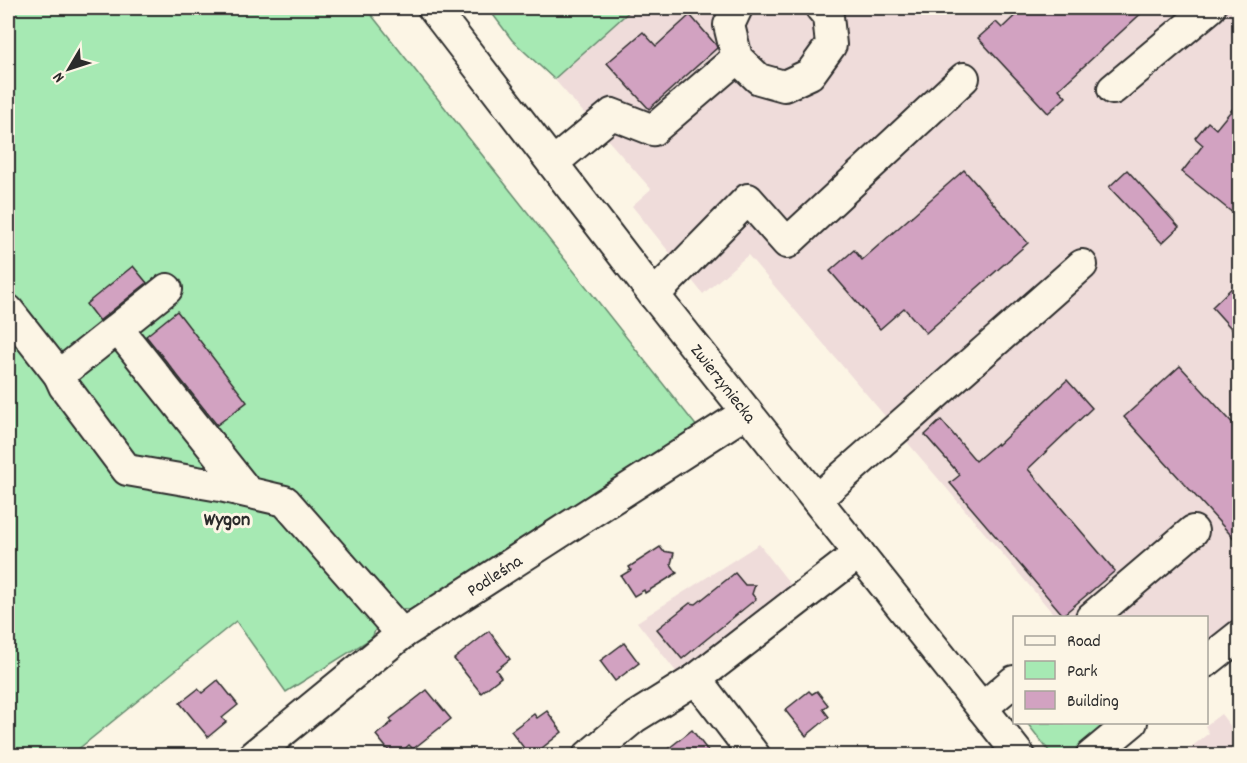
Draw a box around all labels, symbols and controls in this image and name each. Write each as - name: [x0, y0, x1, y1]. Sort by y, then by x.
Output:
- north arrow: [39, 39, 99, 99]
- text: N: [48, 66, 71, 87]
- street label: Zwierzyniecka: [683, 340, 761, 430]
- district label: Wygon: [204, 507, 250, 535]
- street label: Podleśna: [463, 550, 528, 604]
- legend: [1013, 616, 1208, 724]
- text: Road: [1067, 630, 1101, 655]
- text: Park: [1067, 660, 1098, 685]
- text: Building: [1067, 690, 1119, 715]

